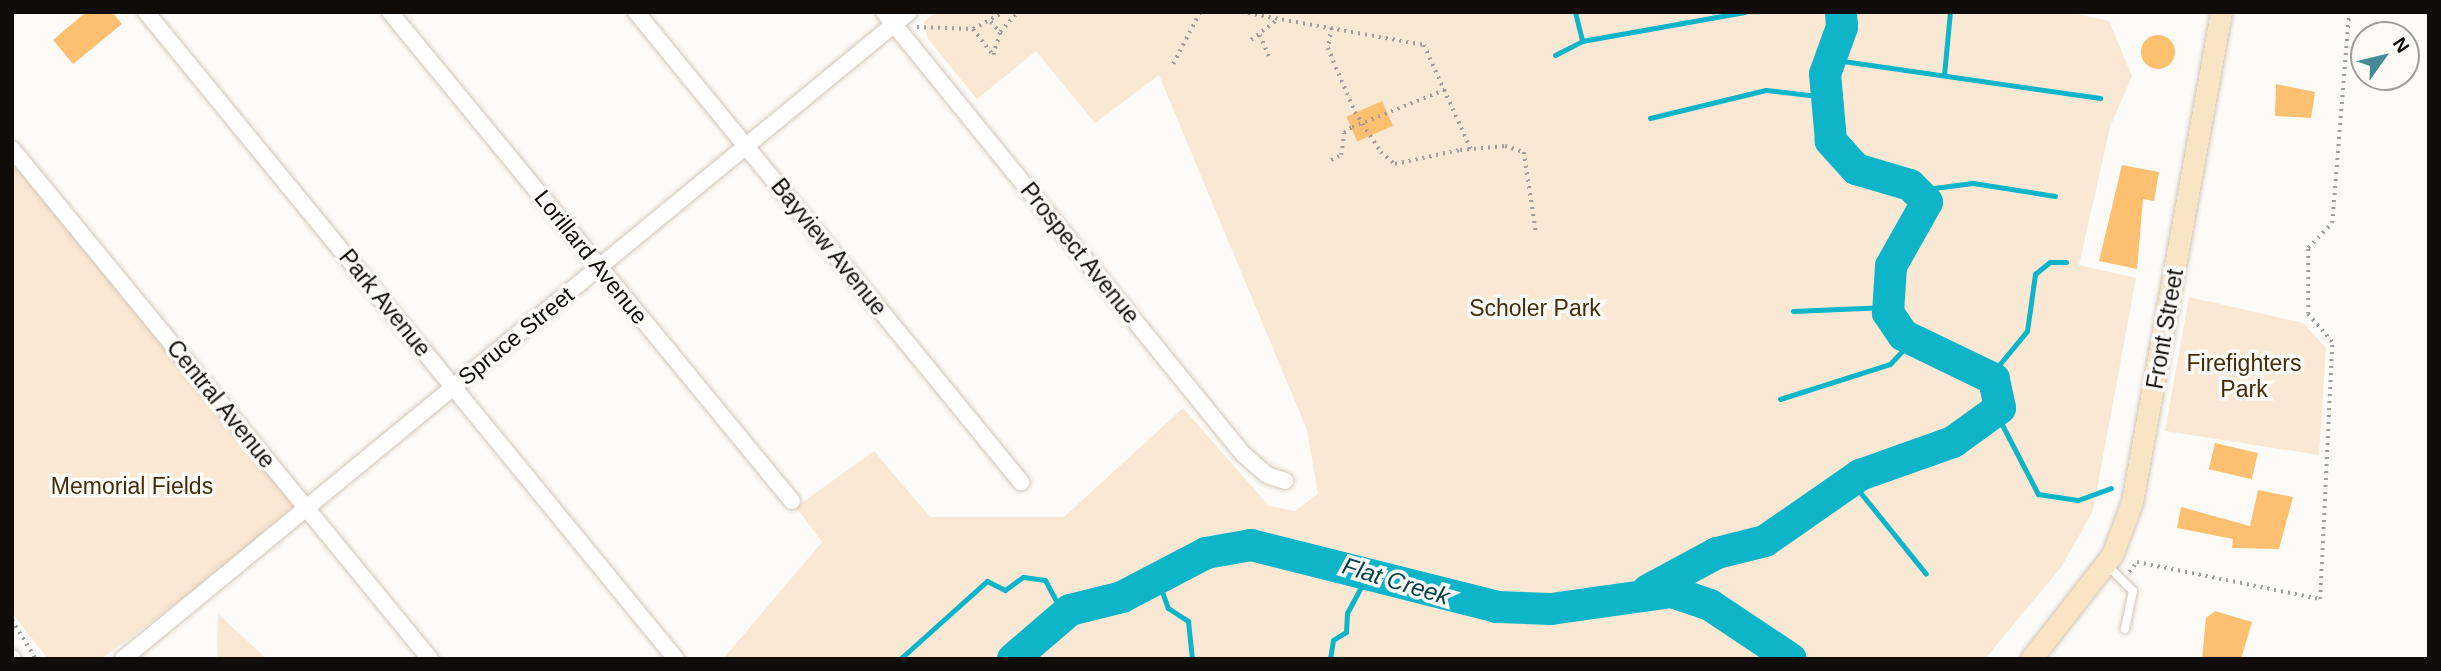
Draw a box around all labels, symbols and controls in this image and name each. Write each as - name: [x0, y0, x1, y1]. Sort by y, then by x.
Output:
- north arrow: [2350, 21, 2420, 91]
- text: N: [2389, 34, 2414, 57]
- street label: Bayview Avenue: [765, 172, 893, 322]
- street label: Prospect Avenue: [1014, 176, 1146, 330]
- street label: Lorillard Avenue: [528, 184, 654, 330]
- street label: Park Avenue: [333, 243, 437, 363]
- street label: Front Street: [2141, 267, 2189, 391]
- street label: Spruce Street: [453, 281, 579, 391]
- park label: Scholer Park: [1469, 294, 1601, 322]
- street label: Central Avenue: [161, 334, 281, 474]
- park label: Firefighters Park: [2186, 349, 2302, 403]
- park label: Memorial Fields: [51, 472, 213, 500]
- water label: Flat Creek: [1339, 551, 1453, 611]

